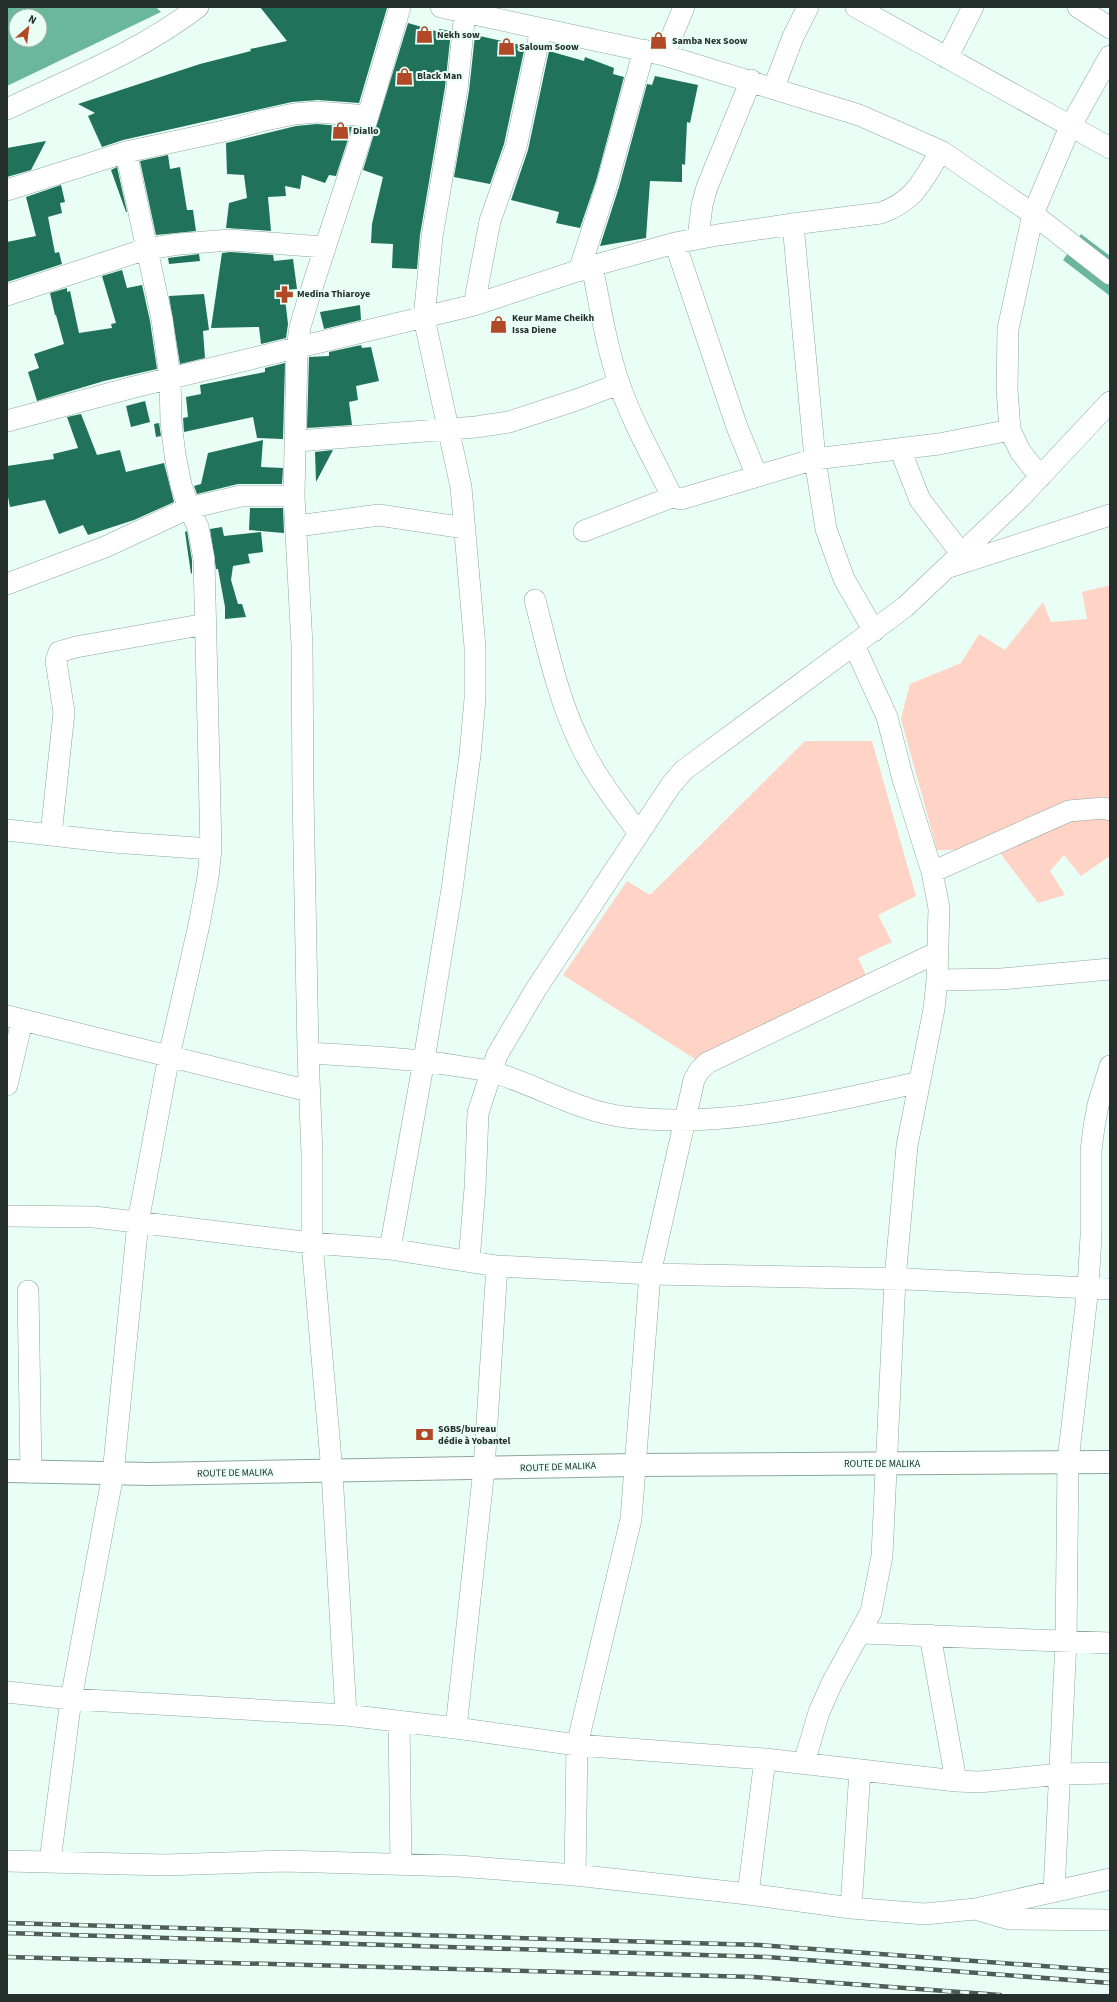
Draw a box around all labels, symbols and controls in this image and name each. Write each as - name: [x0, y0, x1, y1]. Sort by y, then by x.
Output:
- north arrow: [8, 8, 48, 48]
- text: N: [26, 11, 39, 28]
- shop icon: Nekh sow: [414, 25, 434, 45]
- place label: Nekh sow: [437, 28, 480, 42]
- shop icon: Samba Nex Soow: [649, 31, 669, 51]
- place label: Samba Nex Soow: [672, 34, 748, 48]
- shop icon: Saloum Soow: [496, 37, 516, 57]
- place label: Saloum Soow: [519, 40, 579, 54]
- shop icon: Black Man: [394, 66, 414, 86]
- place label: Black Man: [417, 69, 462, 83]
- shop icon: Diallo: [330, 121, 350, 141]
- place label: Diallo: [353, 124, 379, 138]
- pharmacy icon: Medina Thiaroye: [274, 284, 294, 304]
- place label: Medina Thiaroye: [297, 287, 370, 301]
- place label: Keur Mame Cheikh Issa Diene: [512, 311, 594, 337]
- shop icon: Keur Mame Cheikh Issa Diene: [489, 314, 509, 334]
- place label: SGBS/bureau dédie à Yobantel: [438, 1422, 511, 1448]
- bank icon: SGBS/bureau dédie à Yobantel: [415, 1425, 435, 1445]
- street label: ROUTE DE MALIKA: [844, 1457, 921, 1471]
- street label: ROUTE DE MALIKA: [520, 1459, 597, 1475]
- street label: ROUTE DE MALIKA: [197, 1465, 274, 1481]

